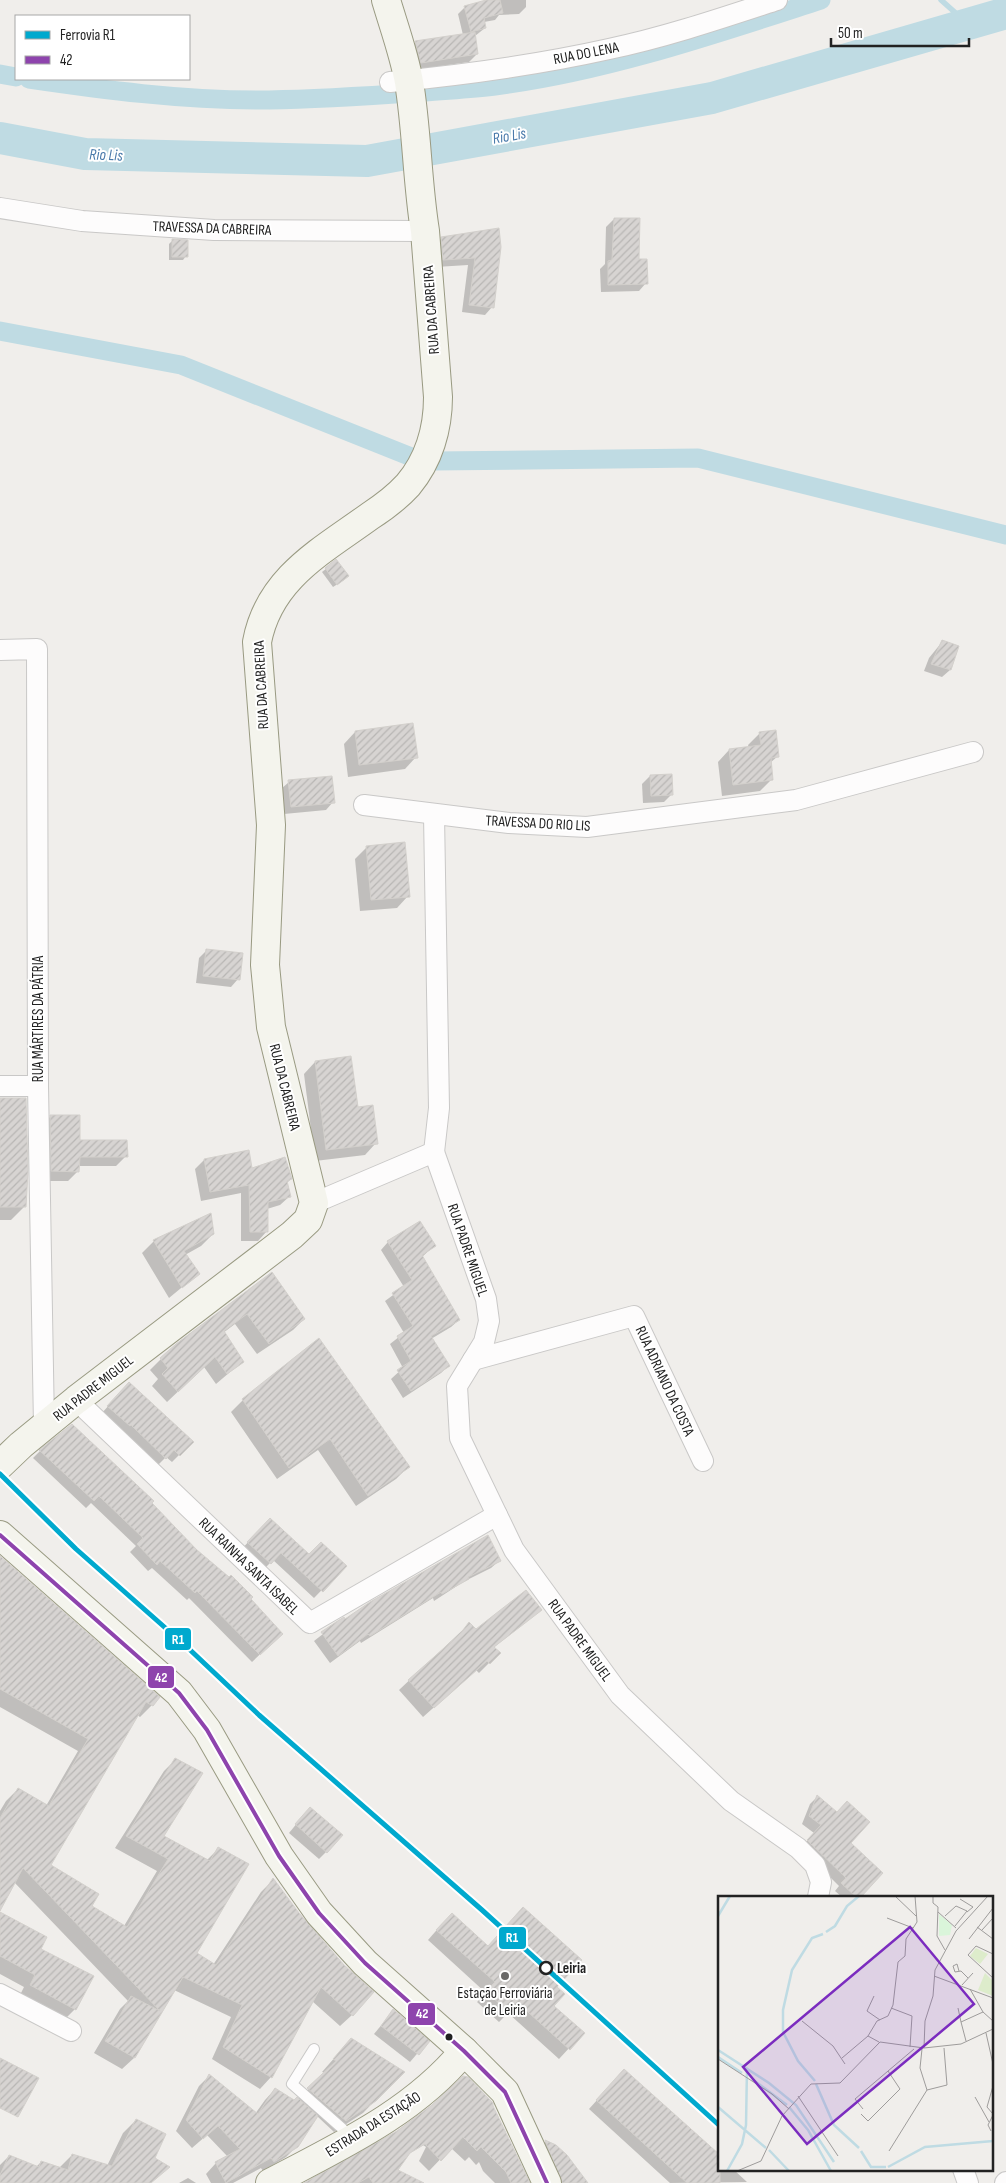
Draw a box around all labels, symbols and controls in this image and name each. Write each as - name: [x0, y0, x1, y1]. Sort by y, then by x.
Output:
- legend: [15, 15, 190, 80]
- scale bar: [831, 15, 968, 47]
- text: 50 m: [838, 24, 863, 43]
- text: Ferrovia R1: [60, 26, 116, 45]
- street label: RUA DO LENA: [552, 38, 621, 69]
- text: 42: [60, 51, 73, 70]
- water label: Rio Lis: [491, 124, 528, 149]
- water label: Rio Lis: [89, 145, 123, 166]
- street label: TRAVESSA DA CABREIRA: [152, 217, 272, 240]
- street label: RUA DA CABREIRA: [419, 264, 444, 355]
- street label: RUA DA CABREIRA: [250, 640, 273, 730]
- street label: TRAVESSA DO RIO LIS: [485, 811, 591, 836]
- street label: RUA MÁRTIRES DA PÁTRIA: [29, 955, 48, 1082]
- street label: RUA DA CABREIRA: [265, 1042, 305, 1133]
- street label: RUA PADRE MIGUEL: [443, 1201, 492, 1299]
- street label: RUA ADRIANO DA COSTA: [631, 1323, 699, 1440]
- street label: RUA PADRE MIGUEL: [49, 1351, 138, 1426]
- street label: RUA RAINHA SANTA ISABEL: [194, 1514, 303, 1619]
- street label: RUA PADRE MIGUEL: [543, 1596, 616, 1685]
- line badge: R1: [164, 1627, 192, 1651]
- text: R1: [172, 1631, 185, 1648]
- line badge: 42: [147, 1665, 175, 1689]
- text: 42: [155, 1669, 167, 1686]
- inset map: [718, 1896, 994, 2170]
- line badge: R1: [498, 1926, 527, 1950]
- text: R1: [506, 1929, 519, 1946]
- place label: Leiria: [557, 1959, 586, 1978]
- marker: Leiria: [539, 1961, 553, 1975]
- marker: Estação Ferroviária de Leiria: [499, 1970, 511, 1982]
- place label: Estação Ferroviária de Leiria: [457, 1984, 553, 2020]
- line badge: 42: [407, 2002, 436, 2026]
- text: 42: [416, 2005, 428, 2022]
- unlabelled marker: [444, 2032, 454, 2042]
- street label: ESTRADA DA ESTAÇÃO: [322, 2087, 425, 2161]

